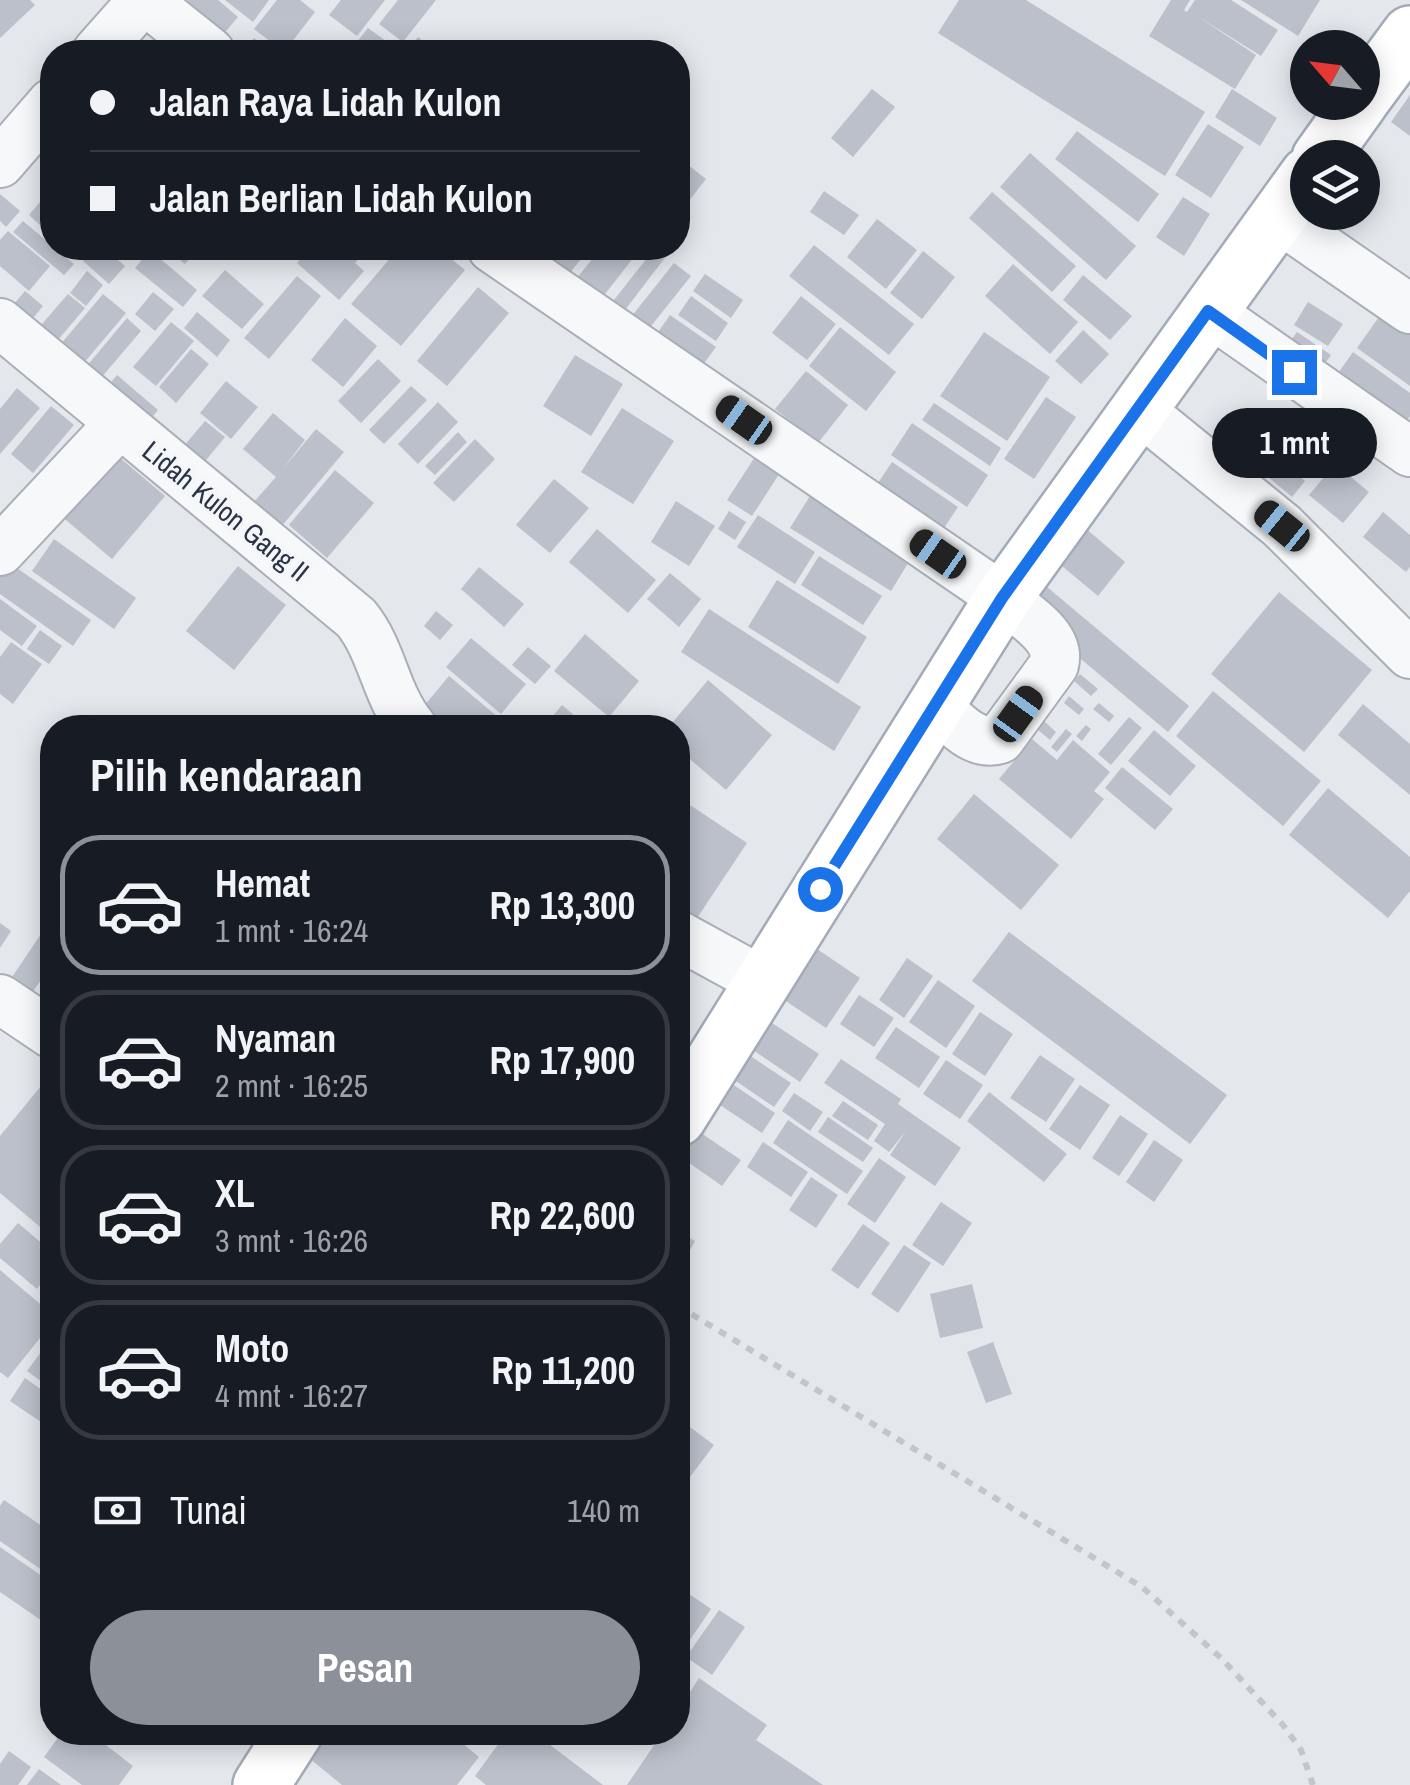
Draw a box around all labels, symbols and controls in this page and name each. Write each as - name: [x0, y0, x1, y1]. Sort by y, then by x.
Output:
- north arrow: [1290, 30, 1380, 120]
- map controls: [1290, 30, 1380, 230]
- text: Jalan Raya Lidah Kulon: [150, 77, 502, 128]
- button: layers: [1290, 140, 1380, 230]
- text: Jalan Berlian Lidah Kulon: [150, 173, 533, 224]
- route end: [1272, 350, 1317, 395]
- car: [711, 391, 777, 449]
- callout: 1 mnt: [1212, 407, 1376, 477]
- text: 1 mnt: [1260, 421, 1329, 464]
- street label: Lidah Kulon Gang II: [135, 432, 317, 590]
- car: [1249, 495, 1315, 557]
- car: [905, 525, 971, 583]
- car: [988, 681, 1048, 747]
- text: Pilih kendaraan: [90, 744, 363, 805]
- text: Hemat: [215, 858, 310, 909]
- icon: car: [95, 860, 185, 950]
- route start: [798, 867, 843, 912]
- text: Rp 13,300: [489, 880, 635, 931]
- text: 1 mnt · 16:24: [215, 909, 368, 952]
- text: Nyaman: [215, 1013, 336, 1064]
- icon: car: [95, 1015, 185, 1105]
- text: Rp 17,900: [489, 1035, 635, 1086]
- text: 2 mnt · 16:25: [215, 1064, 368, 1107]
- text: XL: [215, 1168, 255, 1219]
- icon: car: [95, 1170, 185, 1260]
- text: Rp 22,600: [489, 1190, 635, 1241]
- text: 3 mnt · 16:26: [215, 1219, 368, 1262]
- text: Moto: [215, 1323, 289, 1374]
- icon: car: [95, 1325, 185, 1415]
- text: Rp 11,200: [491, 1345, 635, 1396]
- text: 4 mnt · 16:27: [215, 1374, 368, 1417]
- icon: cash: [90, 1483, 145, 1538]
- text: Tunai: [170, 1485, 247, 1536]
- text: 140 m: [567, 1489, 640, 1532]
- button: Pesan: [90, 1610, 640, 1725]

